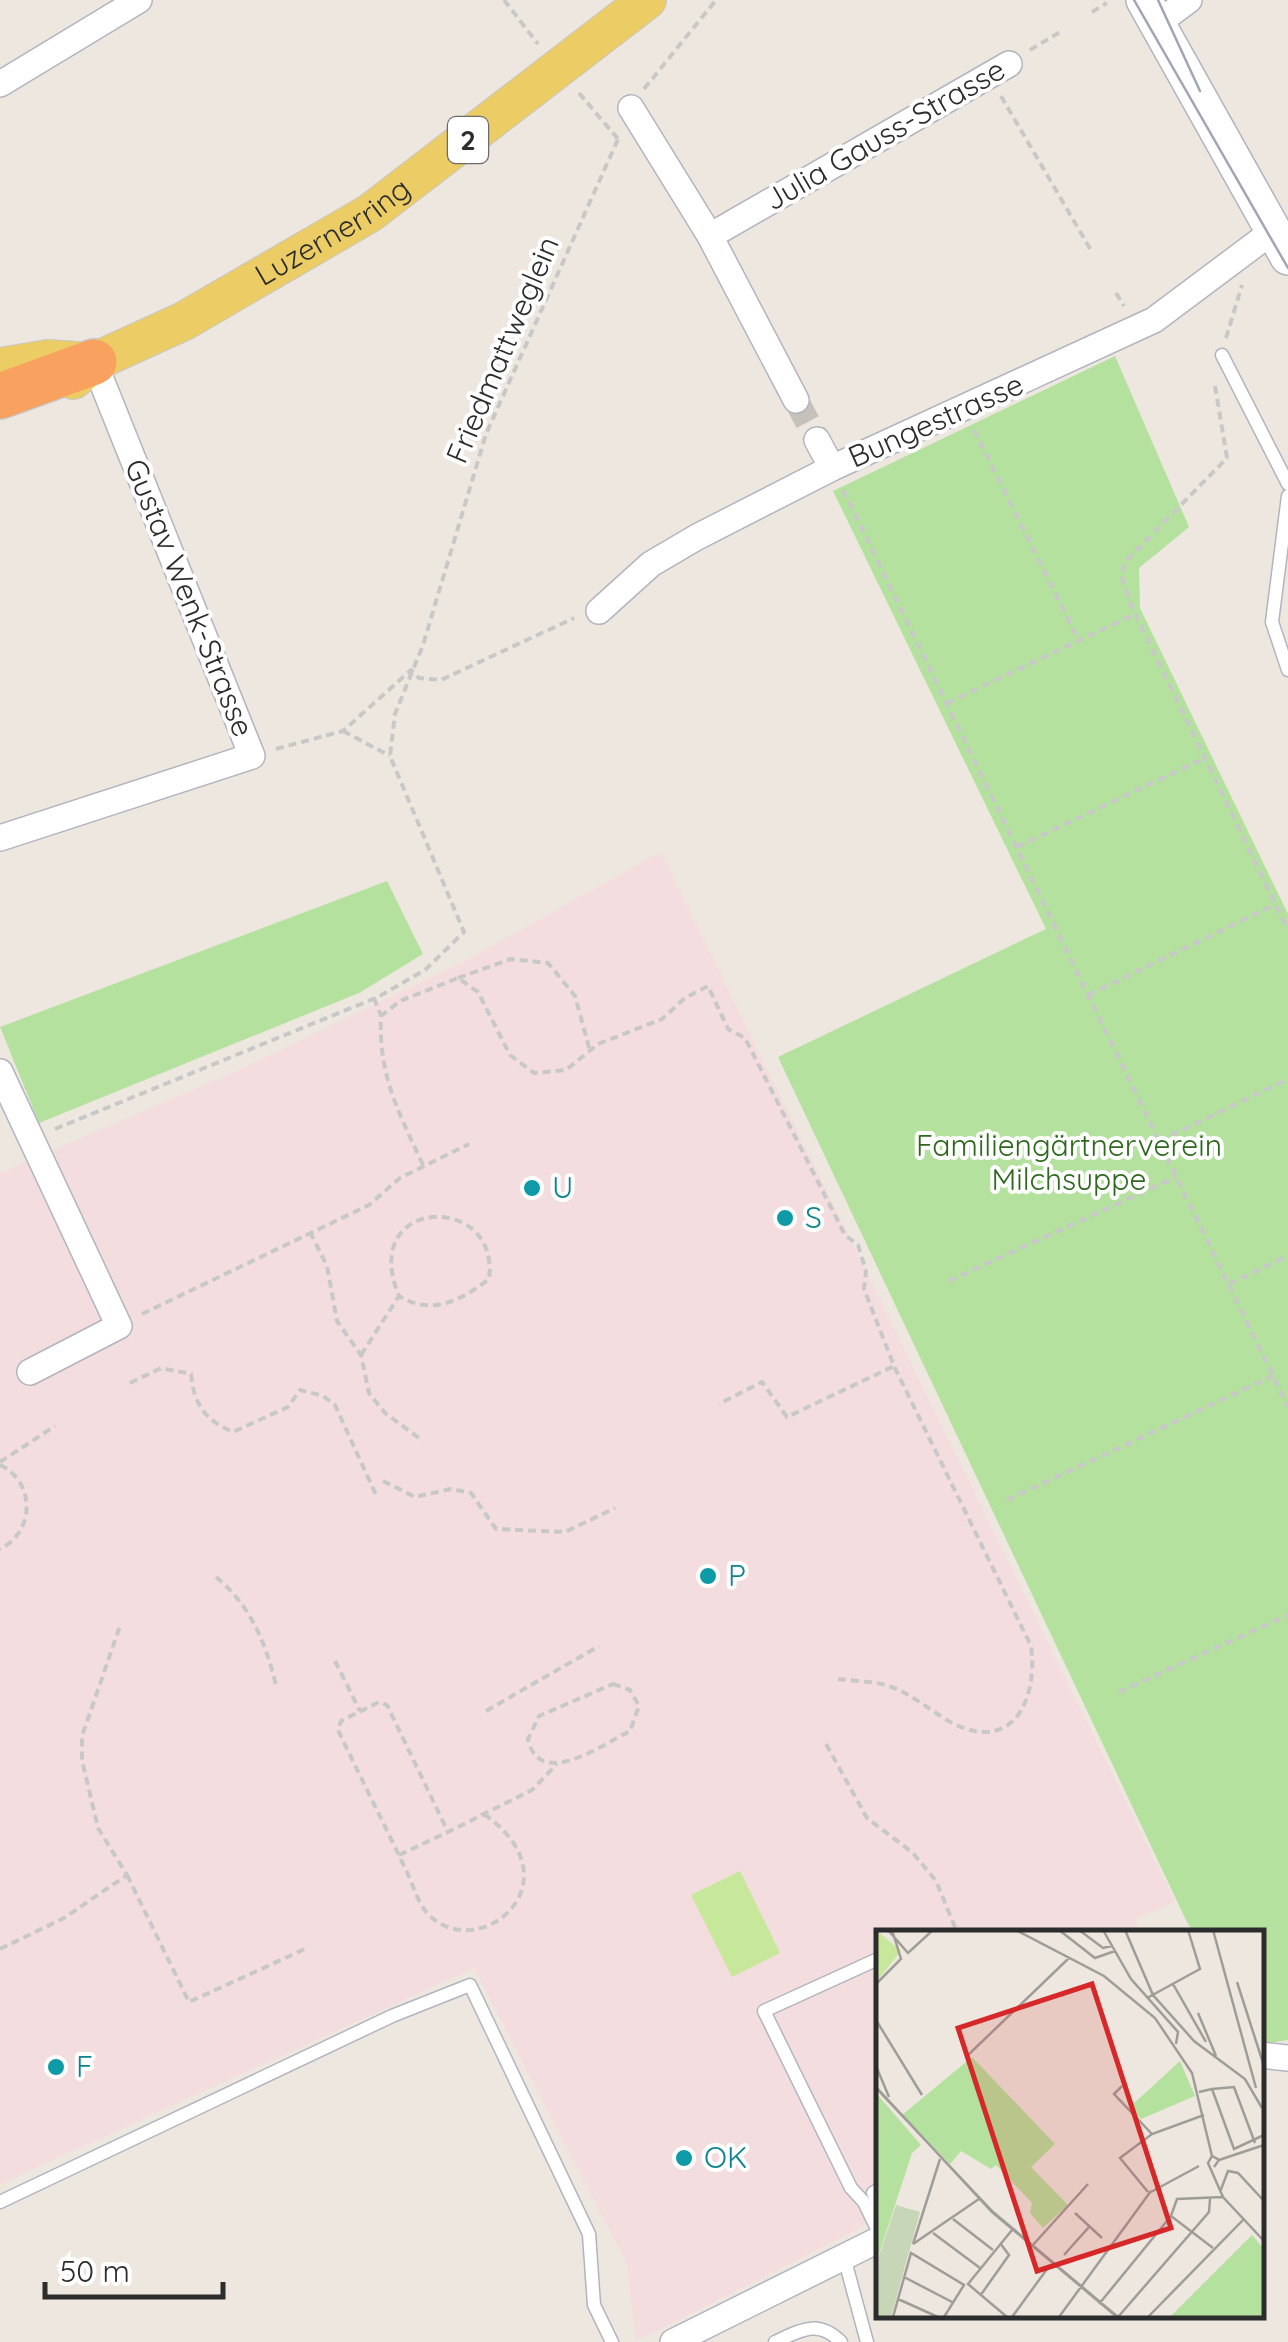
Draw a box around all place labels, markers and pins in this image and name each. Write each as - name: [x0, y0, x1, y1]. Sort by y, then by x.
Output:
- place label: U: [552, 1168, 573, 1206]
- marker: U: [521, 1177, 543, 1199]
- place label: S: [805, 1198, 822, 1236]
- marker: S: [774, 1207, 796, 1229]
- place label: P: [728, 1556, 746, 1594]
- marker: P: [697, 1565, 719, 1587]
- place label: F: [76, 2047, 93, 2085]
- marker: F: [45, 2056, 67, 2078]
- place label: OK: [704, 2138, 747, 2176]
- marker: OK: [673, 2147, 695, 2169]

